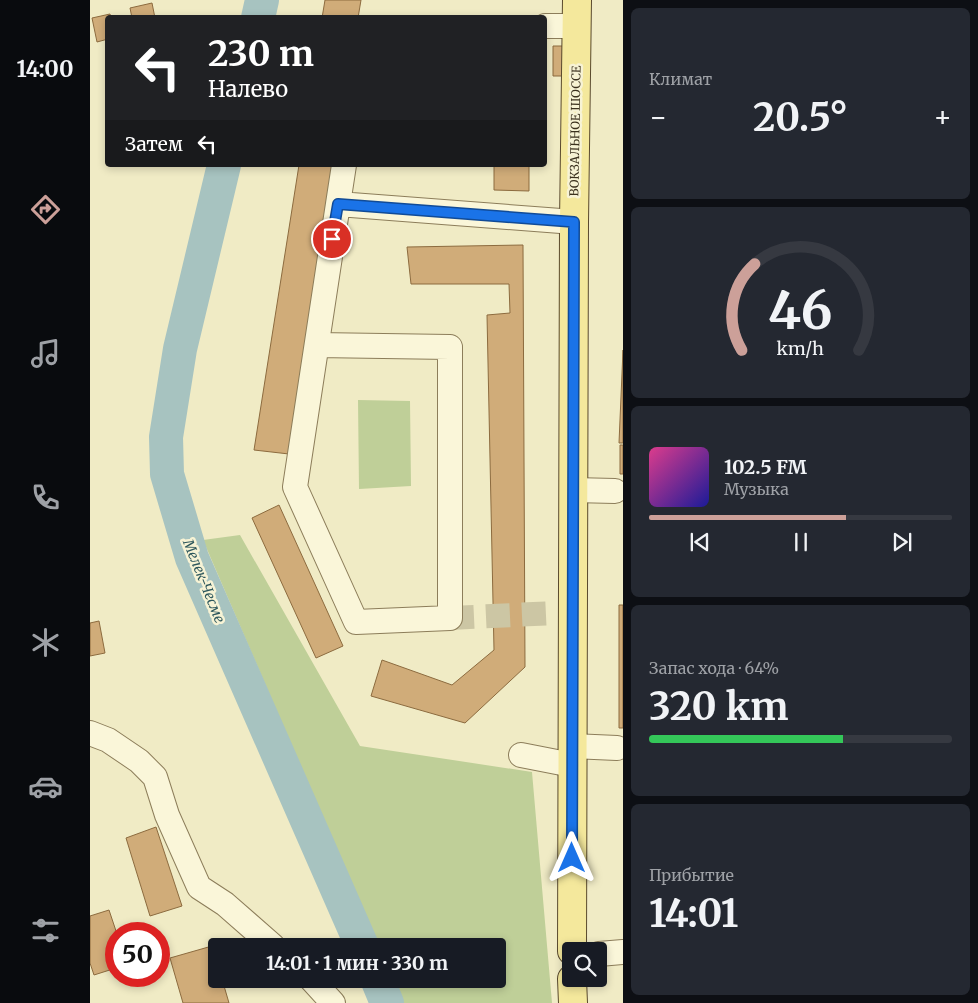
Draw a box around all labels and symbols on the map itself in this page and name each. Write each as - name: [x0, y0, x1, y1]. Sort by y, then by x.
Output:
- street label: ВОКЗАЛЬНОЕ ШОССЕ: [566, 65, 584, 197]
- pin: [311, 218, 353, 260]
- water label: Мелек-Чесме: [179, 535, 229, 626]
- position arrow: [545, 831, 597, 883]
- speed limit sign: 50: [105, 922, 170, 987]

